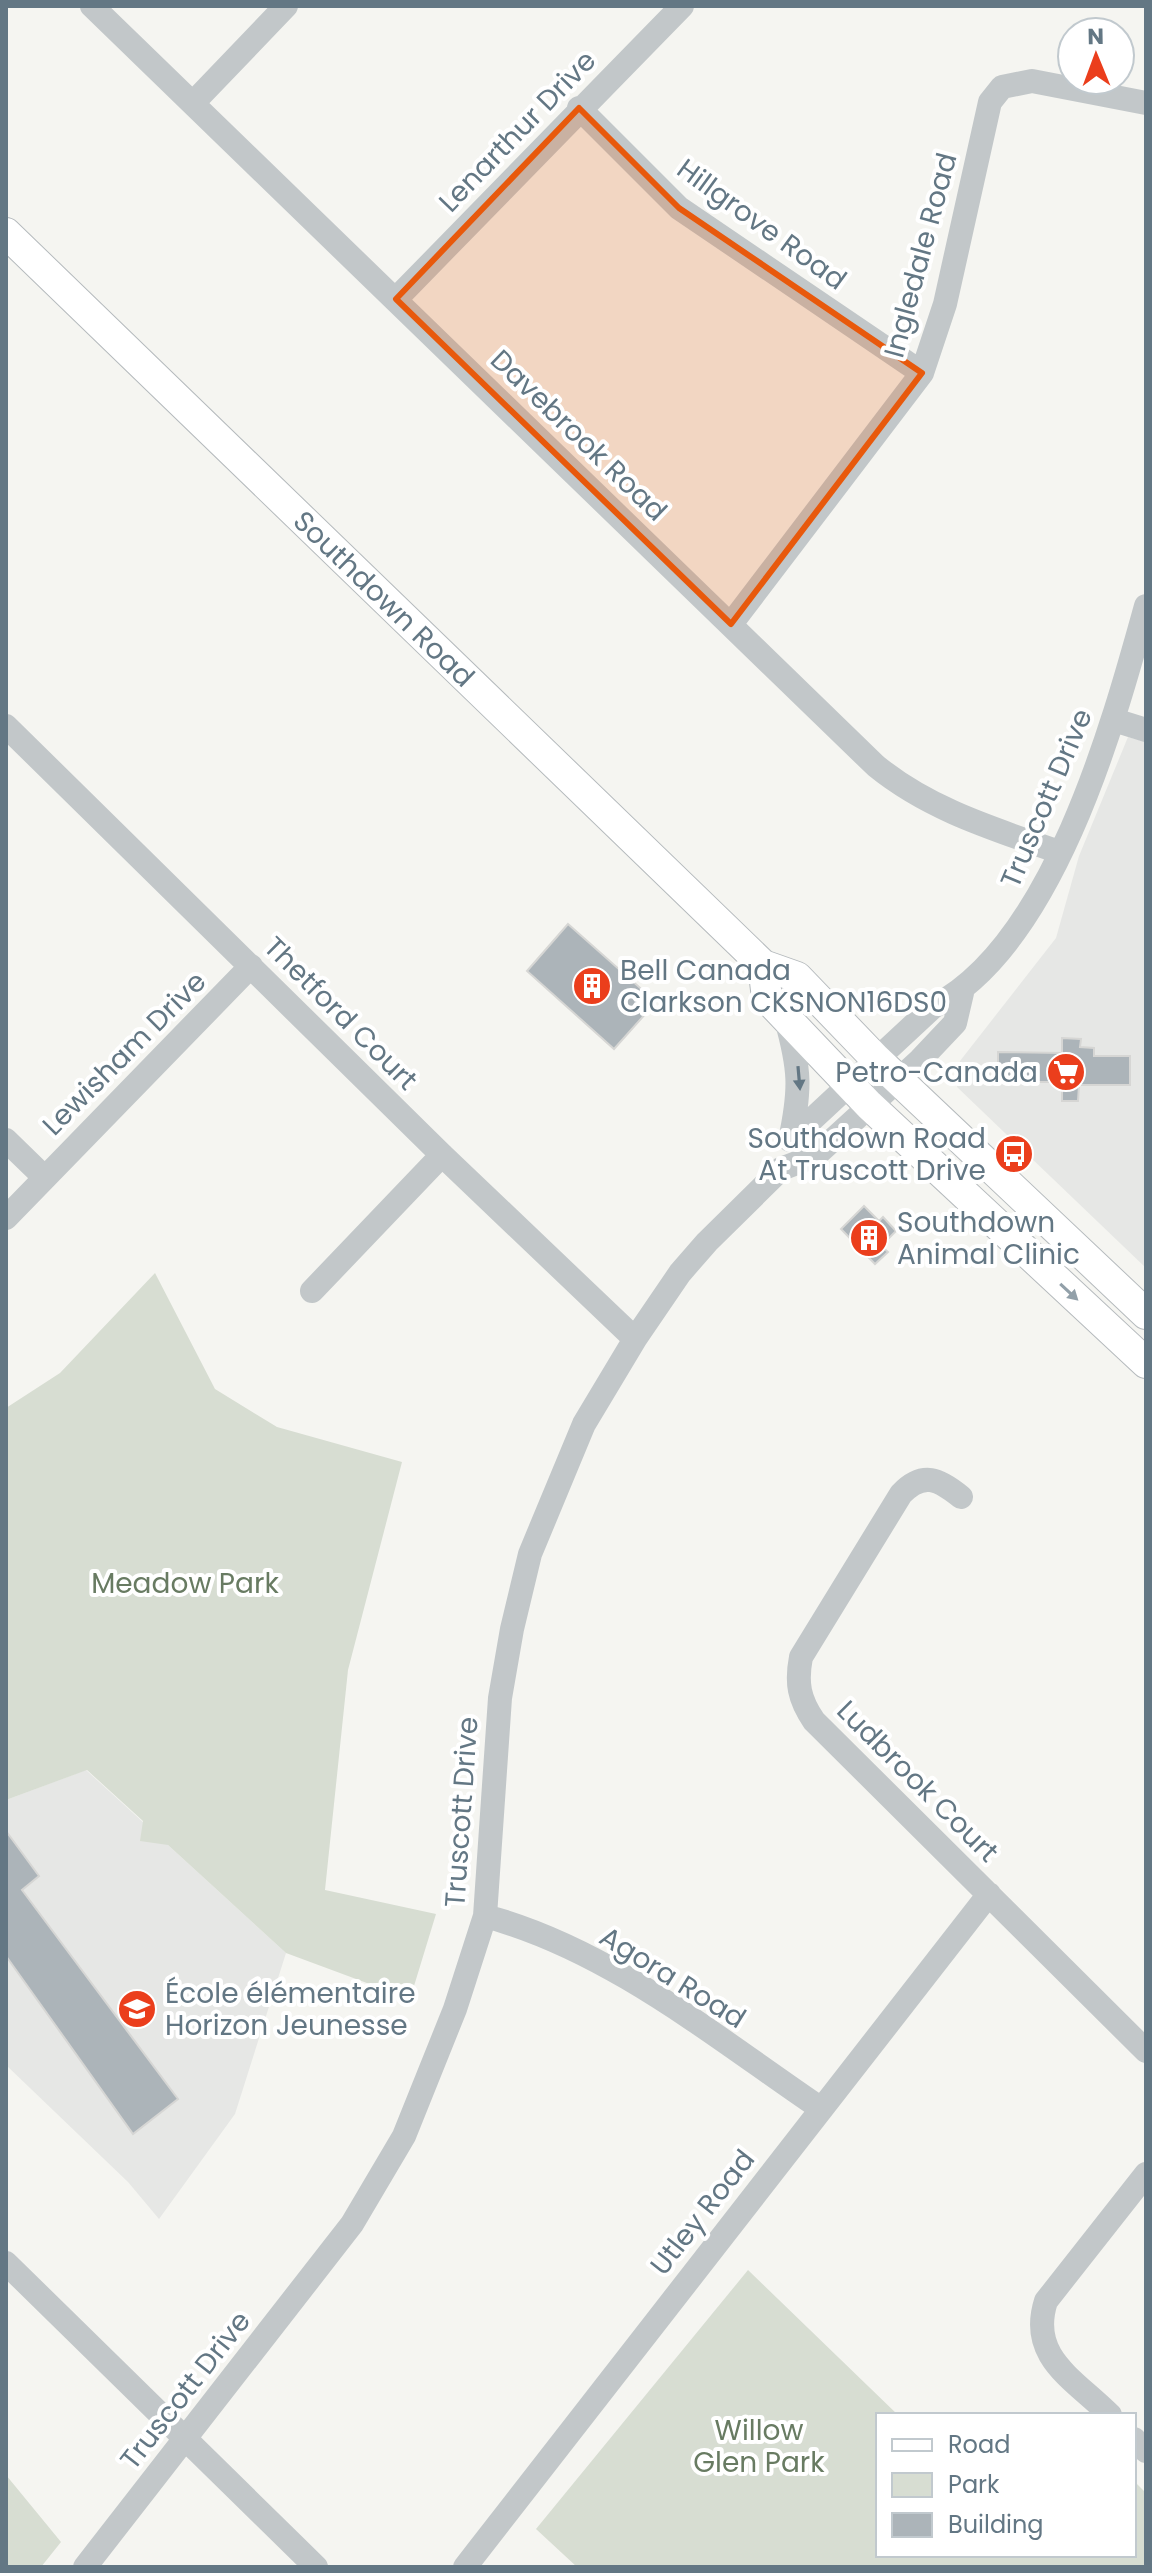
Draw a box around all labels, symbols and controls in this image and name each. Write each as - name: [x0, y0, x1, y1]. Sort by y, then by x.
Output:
- north arrow: [1056, 16, 1136, 96]
- text: N: [1087, 21, 1104, 52]
- street label: Lenarthur Drive: [430, 42, 605, 221]
- street label: Ingledale Road: [874, 148, 967, 362]
- street label: Hillgrove Road: [669, 150, 854, 299]
- street label: Davebrook Road: [482, 341, 676, 530]
- street label: Southdown Road: [285, 502, 483, 696]
- street label: Truscott Drive: [991, 703, 1102, 894]
- street label: Thetford Court: [255, 928, 426, 1099]
- place label: Bell Canada Clarkson CKSNON16DS0: [620, 951, 947, 1022]
- street label: Lewisham Drive: [34, 963, 215, 1144]
- building icon: Bell Canada Clarkson CKSNON16DS0: [571, 965, 613, 1007]
- supermarket icon: Petro-Canada: [1045, 1051, 1087, 1093]
- place label: Petro-Canada: [835, 1053, 1038, 1092]
- one-way arrow: [792, 1066, 805, 1091]
- place label: Southdown Road At Truscott Drive: [748, 1119, 986, 1190]
- bus stop icon: Southdown Road At Truscott Drive: [993, 1133, 1035, 1175]
- place label: Southdown Animal Clinic: [897, 1203, 1080, 1274]
- building icon: Southdown Animal Clinic: [848, 1217, 890, 1259]
- one-way arrow: [1060, 1282, 1079, 1300]
- park label: Meadow Park: [91, 1564, 279, 1603]
- street label: Ludbrook Court: [828, 1692, 1007, 1871]
- street label: Truscott Drive: [435, 1715, 488, 1909]
- street label: Agora Road: [592, 1917, 753, 2038]
- place label: École élémentaire Horizon Jeunesse: [165, 1974, 416, 2045]
- school or university icon: École élémentaire Horizon Jeunesse: [116, 1988, 158, 2030]
- street label: Utley Road: [641, 2141, 764, 2283]
- street label: Truscott Drive: [111, 2303, 260, 2478]
- park label: Willow Glen Park: [693, 2411, 825, 2482]
- legend: [876, 2413, 1136, 2557]
- text: Road: [948, 2428, 1010, 2461]
- text: Park: [948, 2468, 1000, 2501]
- text: Building: [948, 2508, 1044, 2541]

